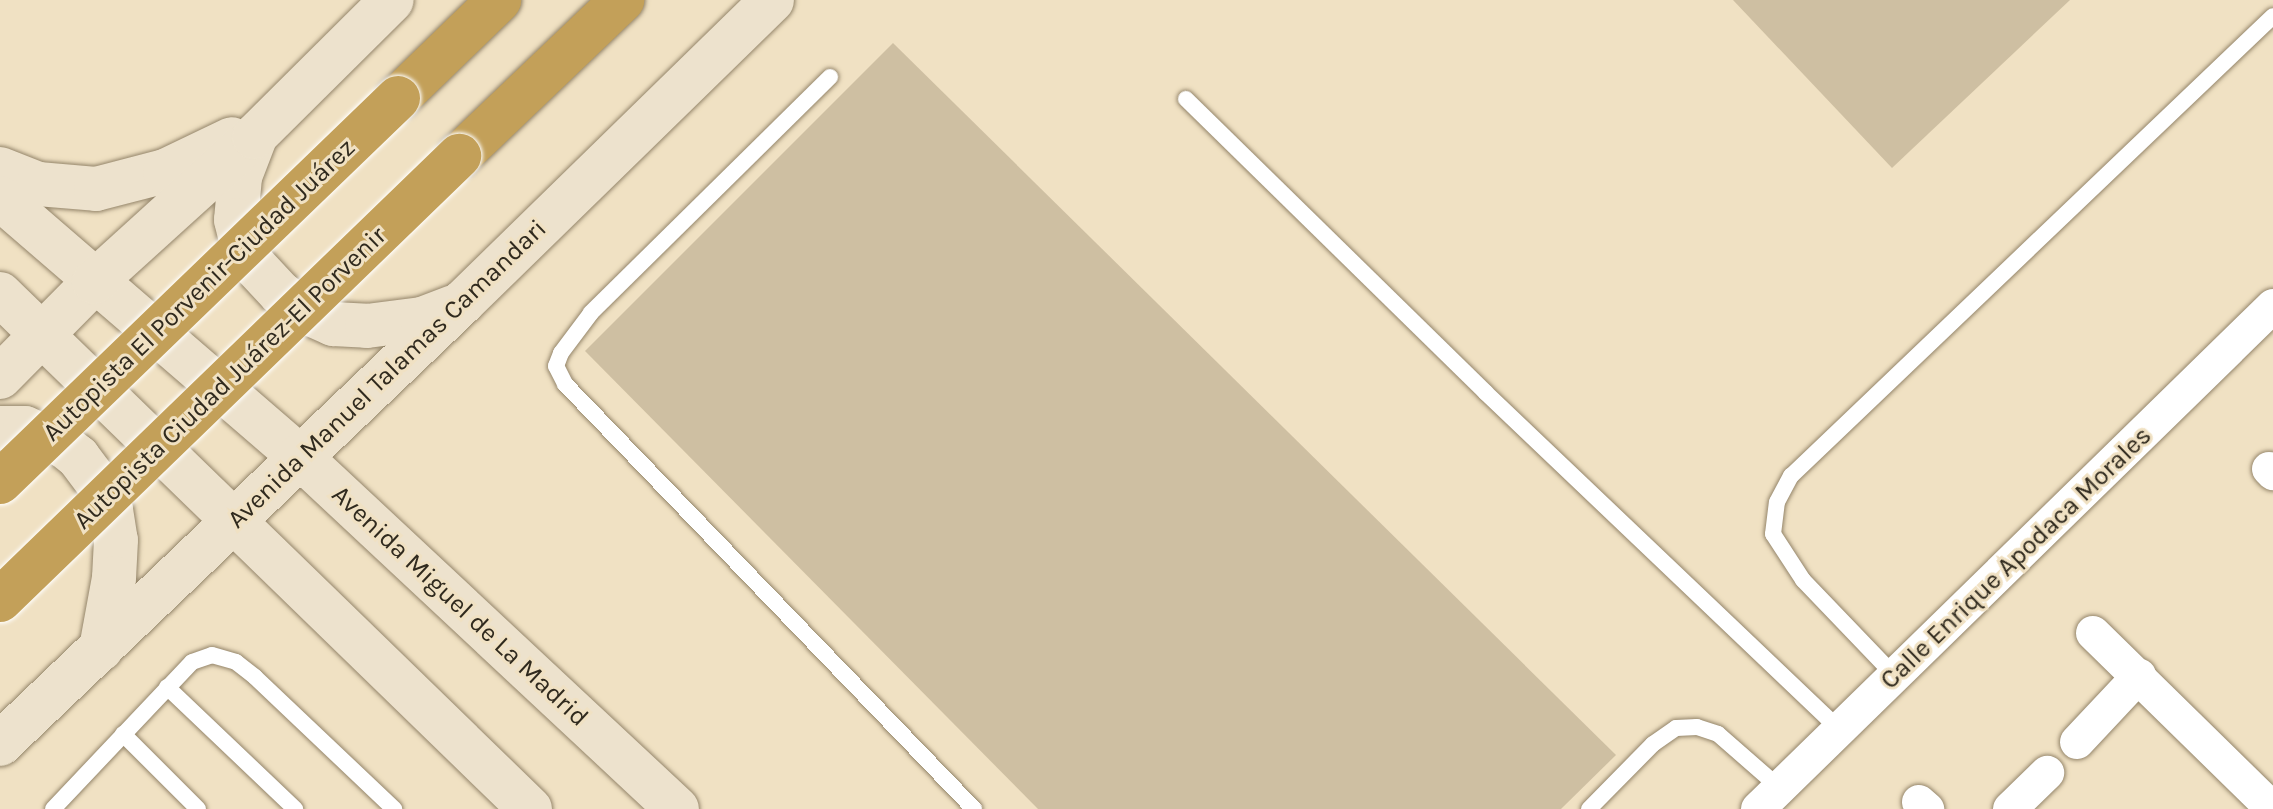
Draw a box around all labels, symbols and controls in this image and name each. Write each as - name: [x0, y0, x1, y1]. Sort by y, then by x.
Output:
- street label: Autopista El Porvenir-Ciudad Juárez: [36, 132, 362, 448]
- street label: Avenida Manuel Talamas Camandari: [221, 213, 553, 535]
- street label: Autopista Ciudad Juárez-El Porvenir: [67, 220, 393, 536]
- street label: Calle Enrique Apodaca Morales: [1874, 420, 2158, 696]
- street label: Avenida Miguel de La Madrid: [325, 479, 595, 733]

